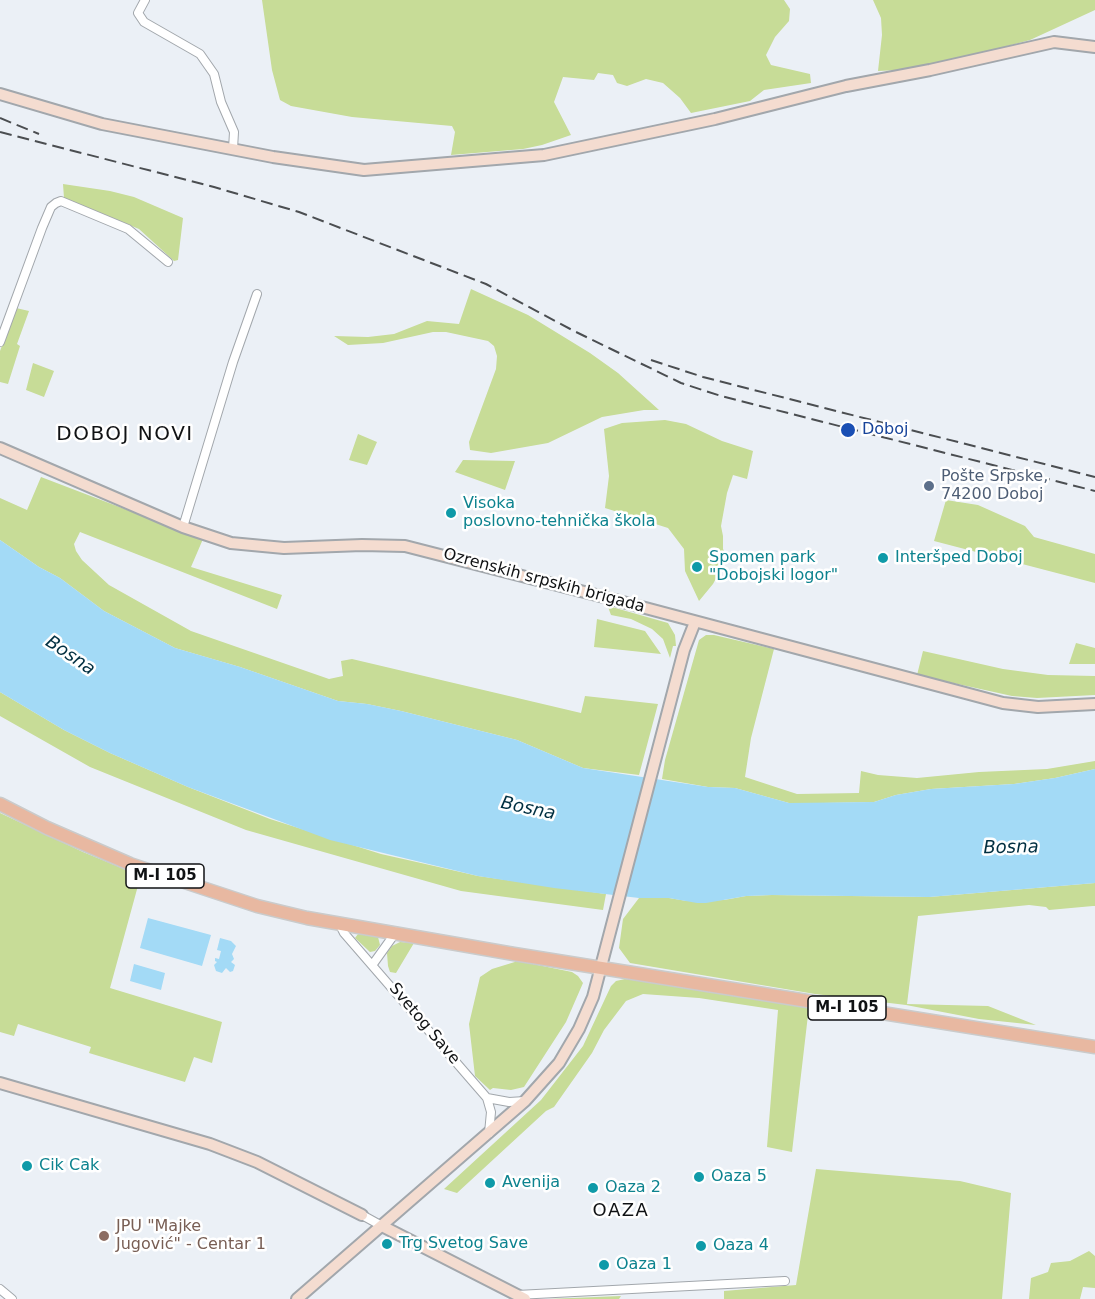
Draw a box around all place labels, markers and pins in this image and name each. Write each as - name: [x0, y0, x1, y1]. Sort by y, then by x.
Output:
- place label: Doboj: [862, 420, 908, 440]
- marker: Doboj: [839, 421, 857, 439]
- place label: Pošte Srpske, 74200 Doboj: [941, 467, 1048, 505]
- marker: Pošte Srpske, 74200 Doboj: [922, 479, 936, 493]
- place label: Visoka poslovno-tehnička škola: [463, 494, 656, 532]
- marker: Visoka poslovno-tehnička škola: [444, 506, 458, 520]
- place label: Spomen park "Dobojski logor": [709, 548, 838, 586]
- place label: Interšped Doboj: [895, 548, 1023, 568]
- marker: Interšped Doboj: [876, 551, 890, 565]
- marker: Spomen park "Dobojski logor": [690, 560, 704, 574]
- place label: Cik Cak: [39, 1156, 99, 1176]
- marker: Cik Cak: [20, 1159, 34, 1173]
- place label: Oaza 5: [711, 1167, 767, 1187]
- marker: Oaza 5: [692, 1170, 706, 1184]
- place label: Avenija: [502, 1173, 560, 1193]
- marker: Avenija: [483, 1176, 497, 1190]
- place label: Oaza 2: [605, 1178, 661, 1198]
- marker: Oaza 2: [586, 1181, 600, 1195]
- place label: JPU "Majke Jugović" - Centar 1: [116, 1217, 266, 1255]
- marker: JPU "Majke Jugović" - Centar 1: [97, 1229, 111, 1243]
- place label: Trg Svetog Save: [399, 1234, 528, 1254]
- place label: Oaza 4: [713, 1236, 769, 1256]
- marker: Trg Svetog Save: [380, 1237, 394, 1251]
- marker: Oaza 4: [694, 1239, 708, 1253]
- place label: Oaza 1: [616, 1255, 672, 1275]
- marker: Oaza 1: [597, 1258, 611, 1272]

